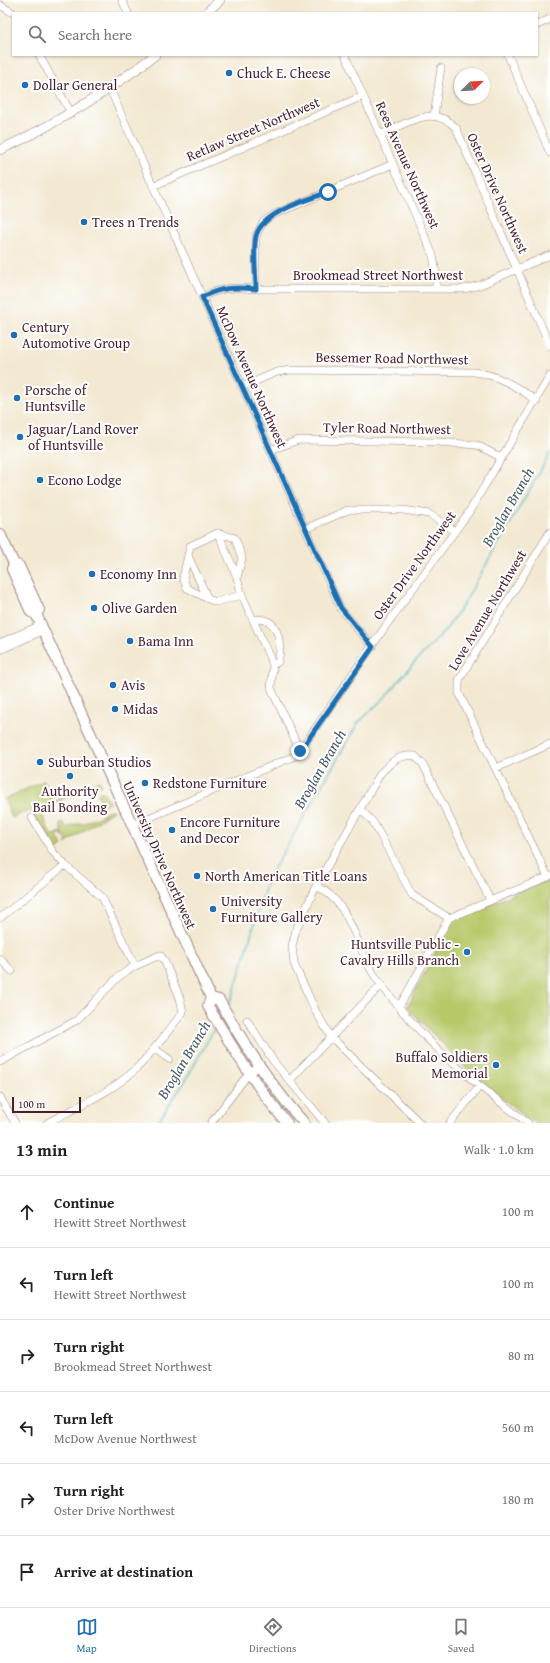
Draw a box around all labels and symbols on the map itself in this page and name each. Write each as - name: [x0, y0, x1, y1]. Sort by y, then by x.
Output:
- place label: Chuck E. Cheese: [237, 63, 331, 83]
- marker: Chuck E. Cheese: [224, 68, 234, 78]
- north arrow: [454, 68, 490, 104]
- place label: Dollar General: [33, 75, 117, 95]
- marker: Dollar General: [20, 80, 30, 90]
- street label: Retlaw Street Northwest: [183, 92, 323, 166]
- street label: Rees Avenue Northwest: [371, 98, 445, 232]
- street label: Oster Drive Northwest: [462, 129, 534, 257]
- route start: [319, 183, 337, 201]
- place label: Trees n Trends: [92, 212, 179, 232]
- marker: Trees n Trends: [79, 217, 89, 227]
- street label: Brookmead Street Northwest: [293, 265, 463, 285]
- street label: McDow Avenue Northwest: [212, 303, 292, 451]
- place label: Century Automotive Group: [22, 317, 130, 353]
- marker: Century Automotive Group: [9, 330, 19, 340]
- street label: Bessemer Road Northwest: [315, 347, 469, 369]
- place label: Porsche of Huntsville: [25, 380, 88, 416]
- marker: Porsche of Huntsville: [12, 393, 22, 403]
- street label: Tyler Road Northwest: [323, 417, 451, 439]
- place label: Jaguar/Land Rover of Huntsville: [26, 419, 139, 455]
- marker: Jaguar/Land Rover of Huntsville: [15, 432, 25, 442]
- water label: Broglan Branch: [476, 463, 539, 551]
- place label: Econo Lodge: [48, 470, 122, 490]
- marker: Econo Lodge: [35, 475, 45, 485]
- street label: Oster Drive Northwest: [368, 506, 460, 624]
- street label: Love Avenue Northwest: [443, 546, 531, 674]
- place label: Economy Inn: [100, 564, 177, 584]
- marker: Economy Inn: [87, 569, 97, 579]
- place label: Olive Garden: [102, 598, 177, 618]
- marker: Olive Garden: [89, 603, 99, 613]
- place label: Bama Inn: [138, 631, 194, 651]
- marker: Bama Inn: [125, 636, 135, 646]
- place label: Avis: [121, 675, 145, 695]
- marker: Avis: [108, 680, 118, 690]
- place label: Midas: [123, 699, 158, 719]
- marker: Midas: [110, 704, 120, 714]
- water label: Broglan Branch: [288, 725, 351, 813]
- route end: [291, 742, 309, 760]
- place label: Suburban Studios: [48, 752, 151, 772]
- marker: Suburban Studios: [35, 757, 45, 767]
- marker: Authority Bail Bonding: [65, 771, 75, 781]
- place label: Redstone Furniture: [153, 773, 267, 793]
- street label: University Drive Northwest: [118, 778, 202, 932]
- marker: Redstone Furniture: [140, 778, 150, 788]
- place label: Authority Bail Bonding: [33, 781, 107, 817]
- place label: Encore Furniture and Decor: [180, 812, 281, 848]
- marker: Encore Furniture and Decor: [167, 825, 177, 835]
- place label: North American Title Loans: [205, 866, 367, 886]
- marker: North American Title Loans: [192, 871, 202, 881]
- place label: University Furniture Gallery: [221, 891, 323, 927]
- marker: University Furniture Gallery: [208, 904, 218, 914]
- place label: Huntsville Public - Cavalry Hills Branch: [340, 934, 459, 970]
- marker: Huntsville Public - Cavalry Hills Branch: [462, 947, 472, 957]
- water label: Broglan Branch: [151, 1016, 215, 1104]
- place label: Buffalo Soldiers Memorial: [396, 1047, 488, 1083]
- marker: Buffalo Soldiers Memorial: [491, 1060, 501, 1070]
- scale bar: [12, 1095, 81, 1114]

